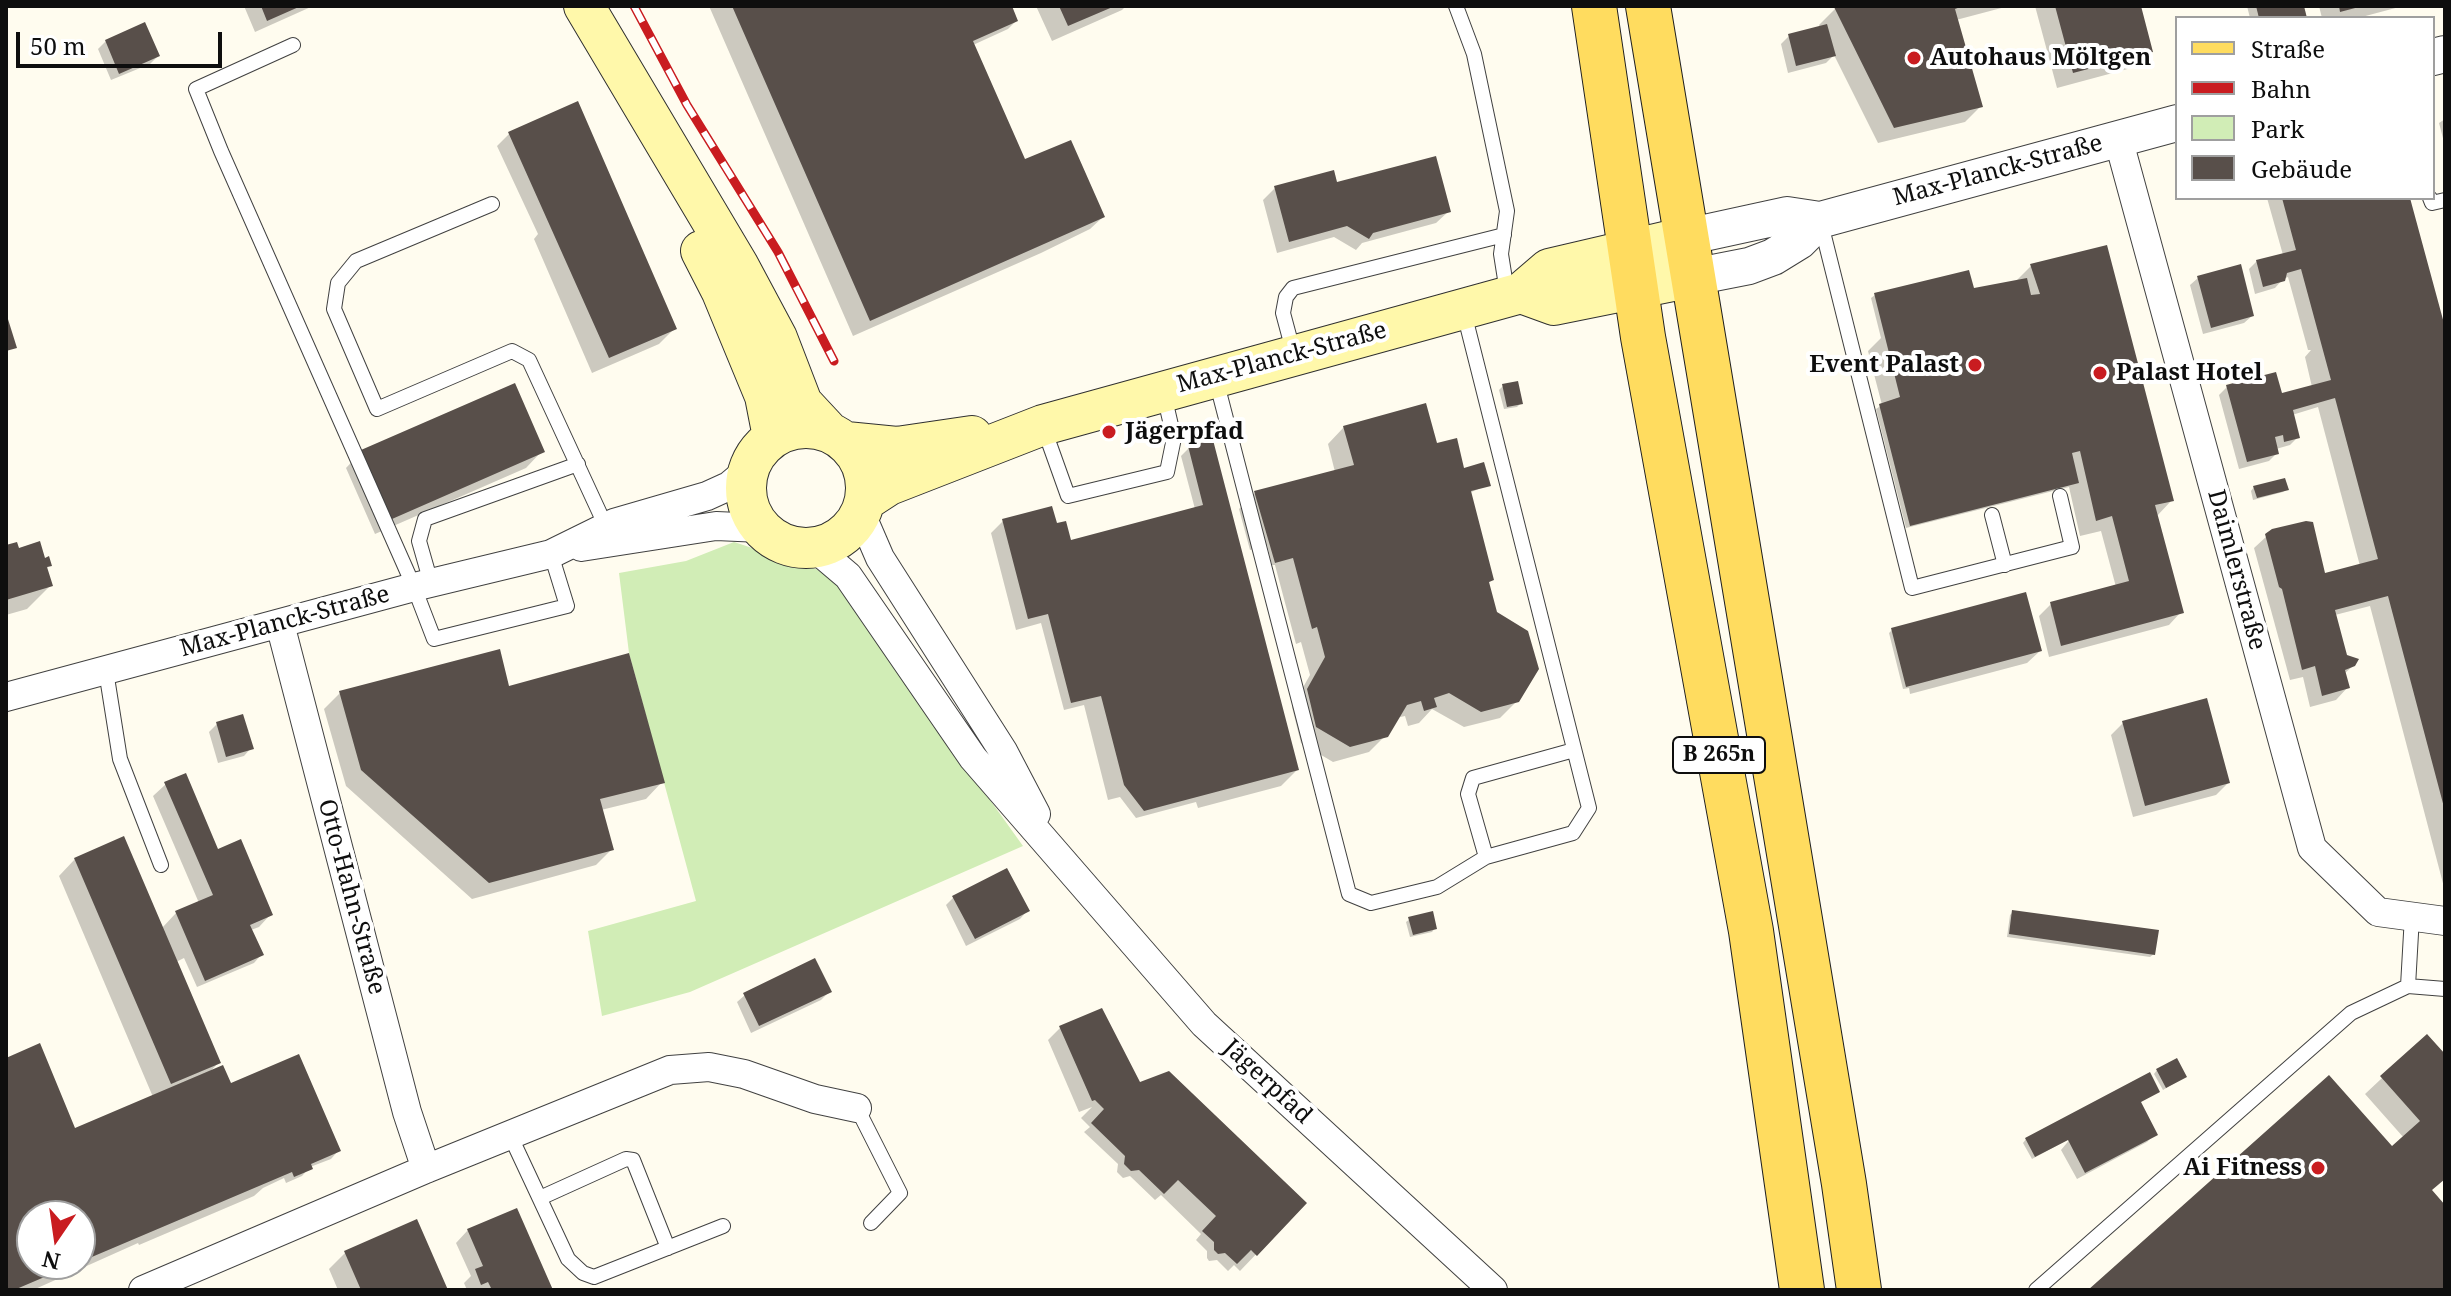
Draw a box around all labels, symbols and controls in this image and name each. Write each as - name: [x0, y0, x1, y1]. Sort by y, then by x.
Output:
- scale bar: [20, 16, 226, 66]
- legend: [2175, 16, 2435, 200]
- text: 50 m: [30, 29, 86, 62]
- text: Straße: [2251, 32, 2325, 65]
- place label: Autohaus Möltgen: [1930, 44, 2151, 72]
- marker: Autohaus Möltgen: [1905, 49, 1923, 67]
- text: Bahn: [2251, 72, 2311, 105]
- text: Park: [2251, 112, 2304, 145]
- street label: Max-Planck-Straße: [1890, 129, 2106, 213]
- text: Gebäude: [2251, 152, 2352, 185]
- street label: Max-Planck-Straße: [1174, 316, 1390, 400]
- place label: Event Palast: [1809, 351, 1959, 379]
- marker: Event Palast: [1966, 356, 1984, 374]
- place label: Palast Hotel: [2116, 359, 2262, 387]
- marker: Palast Hotel: [2091, 364, 2109, 382]
- place label: Jägerpfad: [1125, 418, 1244, 446]
- marker: Jägerpfad: [1100, 423, 1118, 441]
- street label: Daimlerstraße: [2201, 487, 2271, 653]
- street label: Max-Planck-Straße: [177, 580, 393, 664]
- road number: B 265n: [1673, 737, 1765, 773]
- street label: Otto-Hahn-Straße: [311, 796, 391, 998]
- street label: Jägerpfad: [1217, 1034, 1317, 1130]
- place label: Ai Fitness: [2183, 1154, 2302, 1182]
- marker: Ai Fitness: [2309, 1159, 2327, 1177]
- north arrow: [16, 1200, 96, 1280]
- text: N: [39, 1245, 63, 1278]

